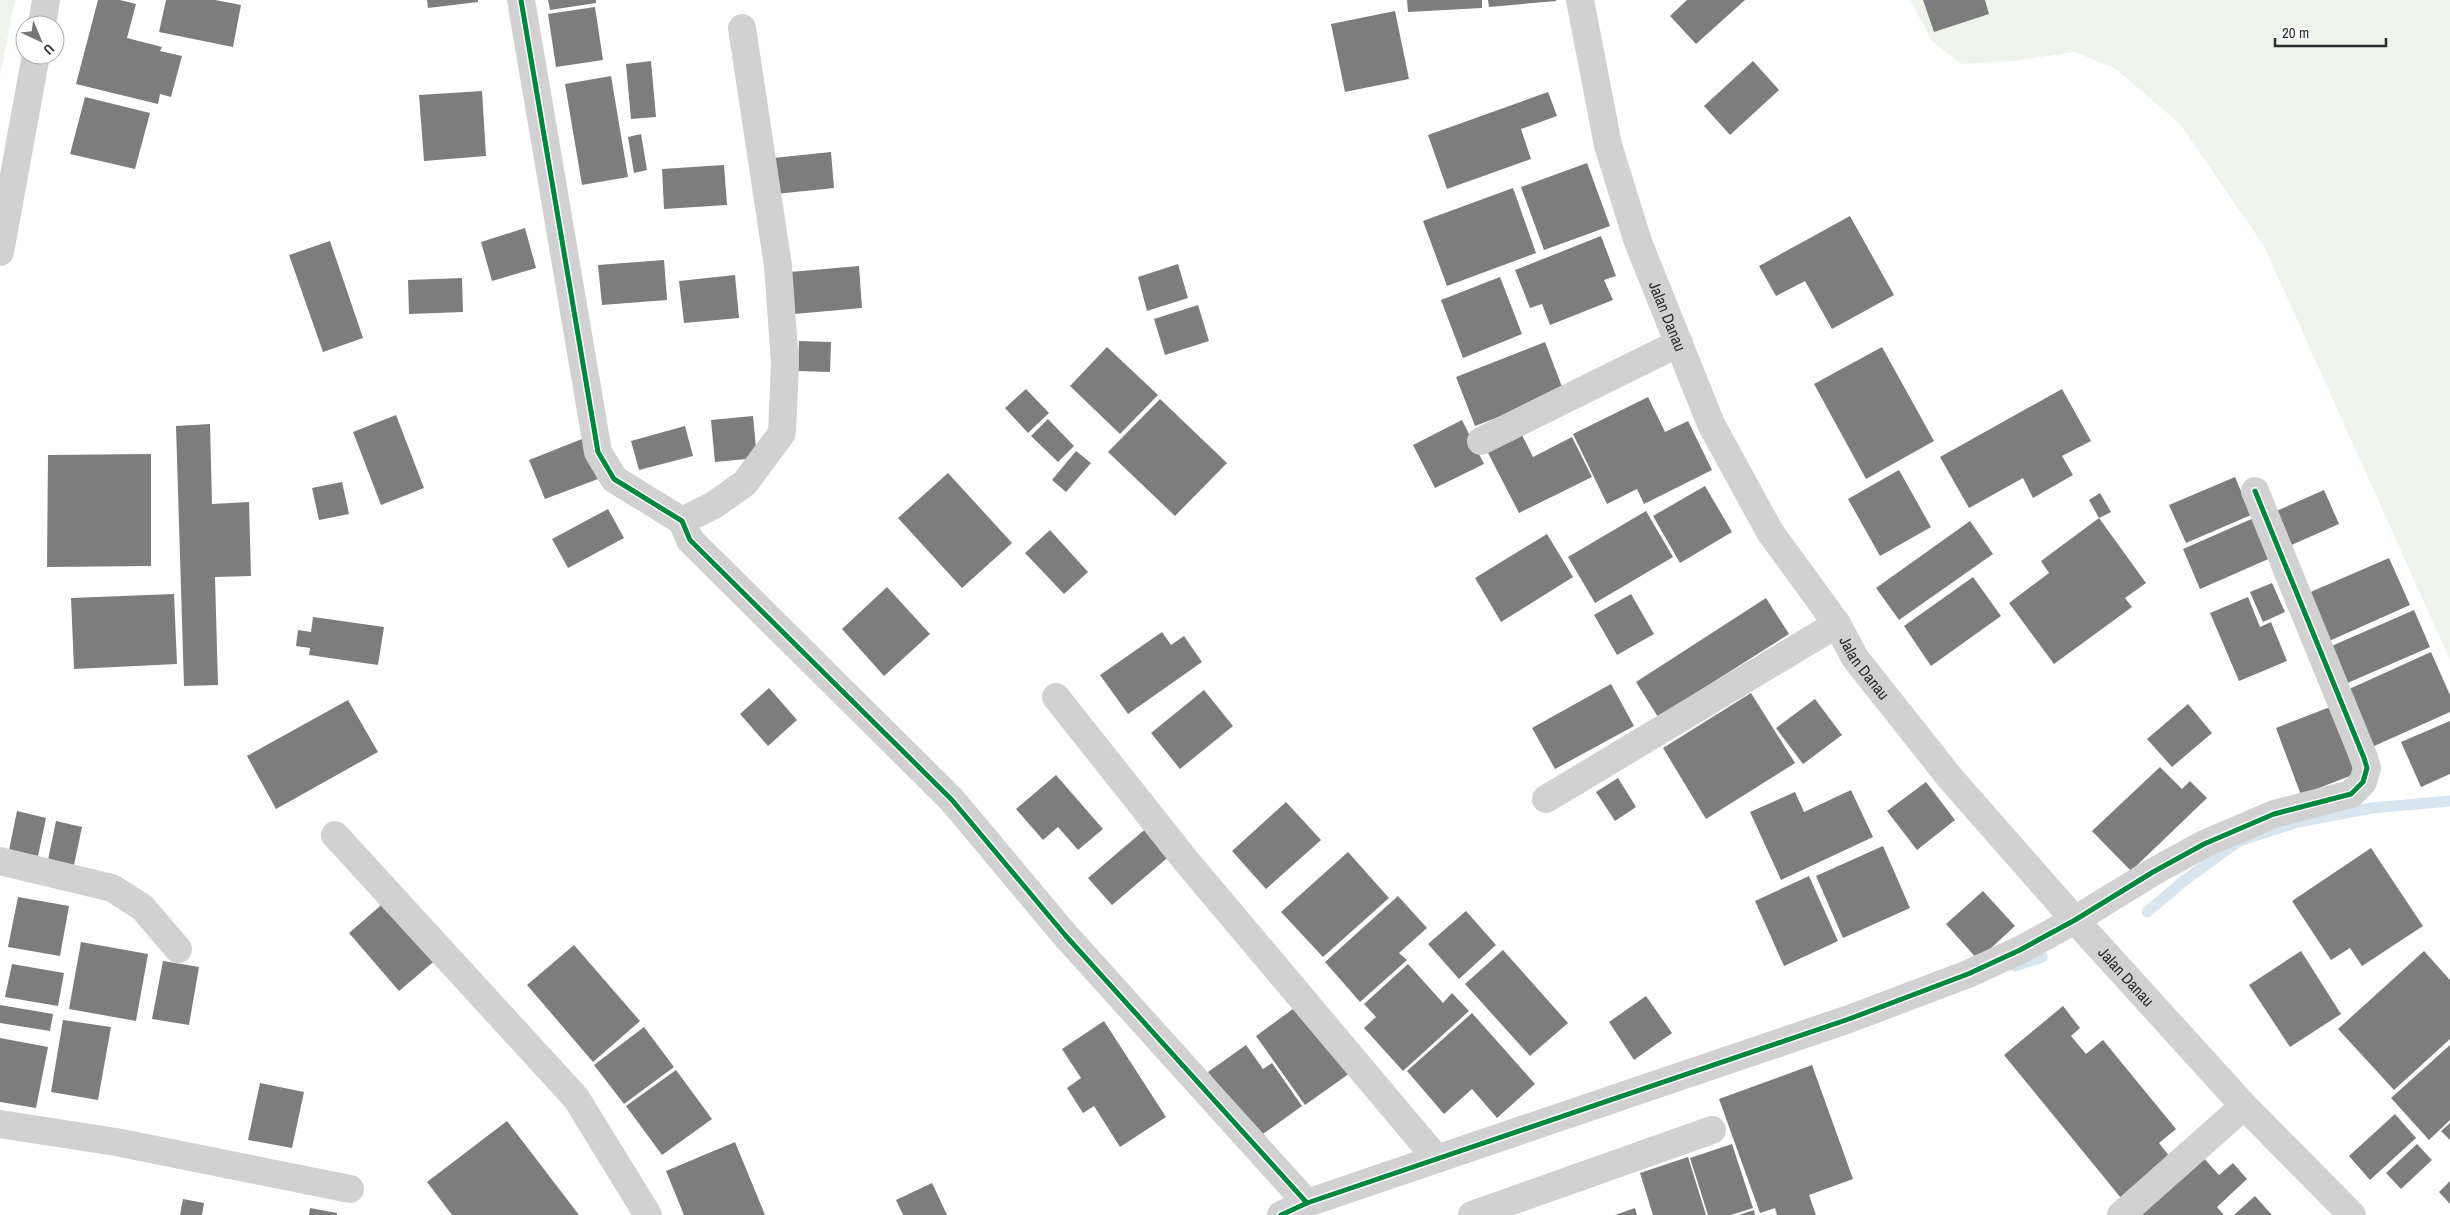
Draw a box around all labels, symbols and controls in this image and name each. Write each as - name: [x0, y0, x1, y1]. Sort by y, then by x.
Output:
- north arrow: [15, 15, 65, 65]
- scale bar: [2275, 15, 2386, 47]
- text: 20 m: [2282, 22, 2309, 43]
- text: U: [40, 40, 58, 59]
- street label: Jalan Danau: [1644, 278, 1692, 354]
- street label: Jalan Danau: [1834, 632, 1895, 704]
- street label: Jalan Danau: [2093, 942, 2159, 1011]

